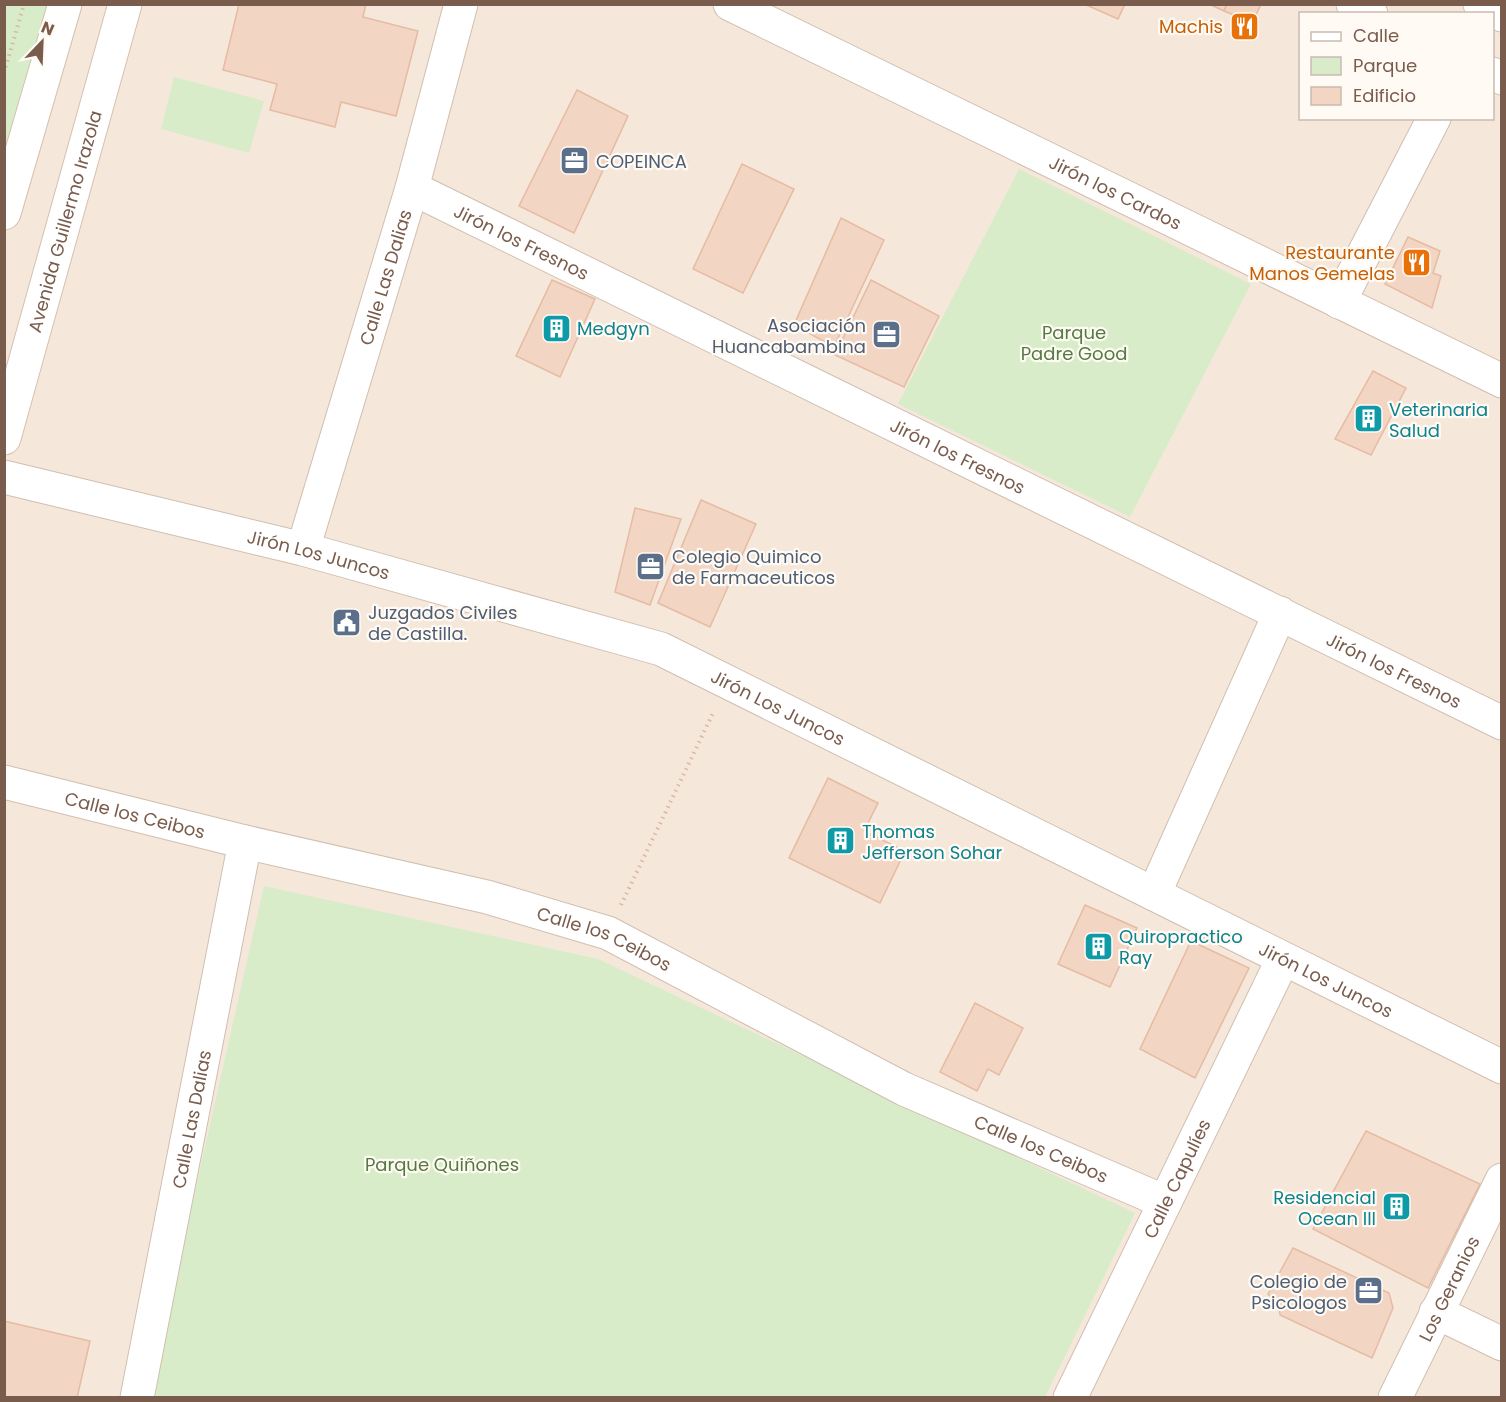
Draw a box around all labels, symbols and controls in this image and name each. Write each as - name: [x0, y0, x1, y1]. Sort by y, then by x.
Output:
- restaurant icon: Machis: [1228, 10, 1260, 42]
- north arrow: [12, 12, 72, 72]
- legend: [1299, 12, 1494, 120]
- place label: Machis: [1159, 14, 1223, 39]
- text: N: [38, 16, 58, 42]
- text: Calle: [1353, 23, 1399, 48]
- text: Parque: [1353, 53, 1417, 78]
- text: Edificio: [1353, 83, 1416, 108]
- street label: Avenida Guillermo Irazola: [22, 107, 107, 335]
- office icon: COPEINCA: [559, 145, 591, 177]
- place label: COPEINCA: [596, 149, 687, 174]
- street label: Jirón los Cardos: [1045, 149, 1186, 235]
- street label: Jirón los Fresnos: [450, 198, 593, 285]
- street label: Calle Las Dalias: [353, 206, 417, 348]
- place label: Restaurante Manos Gemelas: [1249, 240, 1395, 286]
- restaurant icon: Restaurante Manos Gemelas: [1400, 246, 1432, 278]
- building icon: Medgyn: [540, 312, 572, 344]
- place label: Asociación Huancabambina: [712, 313, 866, 359]
- place label: Medgyn: [577, 316, 650, 341]
- office icon: Asociación Huancabambina: [871, 319, 903, 351]
- park label: Parque Padre Good: [1021, 320, 1127, 366]
- place label: Veterinaria Salud: [1389, 397, 1488, 443]
- building icon: Veterinaria Salud: [1352, 403, 1384, 435]
- street label: Jirón los Fresnos: [886, 412, 1030, 500]
- street label: Jirón Los Juncos: [245, 524, 393, 585]
- place label: Colegio Quimico de Farmaceuticos: [672, 544, 835, 590]
- office icon: Colegio Quimico de Farmaceuticos: [635, 550, 667, 582]
- place label: Juzgados Civiles de Castilla.: [368, 600, 517, 646]
- public building icon: Juzgados Civiles de Castilla.: [331, 606, 363, 638]
- street label: Jirón los Fresnos: [1322, 626, 1466, 714]
- street label: Jirón Los Juncos: [707, 663, 849, 751]
- street label: Calle los Ceibos: [62, 785, 208, 844]
- place label: Thomas Jefferson Sohar: [862, 819, 1002, 865]
- building icon: Thomas Jefferson Sohar: [825, 825, 857, 857]
- street label: Calle los Ceibos: [534, 900, 676, 977]
- place label: Quiropractico Ray: [1119, 924, 1243, 970]
- building icon: Quiropractico Ray: [1082, 930, 1114, 962]
- street label: Jirón Los Juncos: [1255, 936, 1397, 1023]
- street label: Calle Las Dalias: [165, 1048, 217, 1191]
- street label: Calle los Ceibos: [970, 1108, 1112, 1188]
- street label: Calle Capulíes: [1137, 1114, 1216, 1242]
- park label: Parque Quiñones: [365, 1152, 519, 1177]
- place label: Residencial Ocean III: [1273, 1185, 1376, 1231]
- building icon: Residencial Ocean III: [1381, 1191, 1413, 1223]
- street label: Los Geranios: [1412, 1232, 1485, 1345]
- place label: Colegio de Psicologos: [1250, 1269, 1347, 1315]
- office icon: Colegio de Psicologos: [1352, 1275, 1384, 1307]

